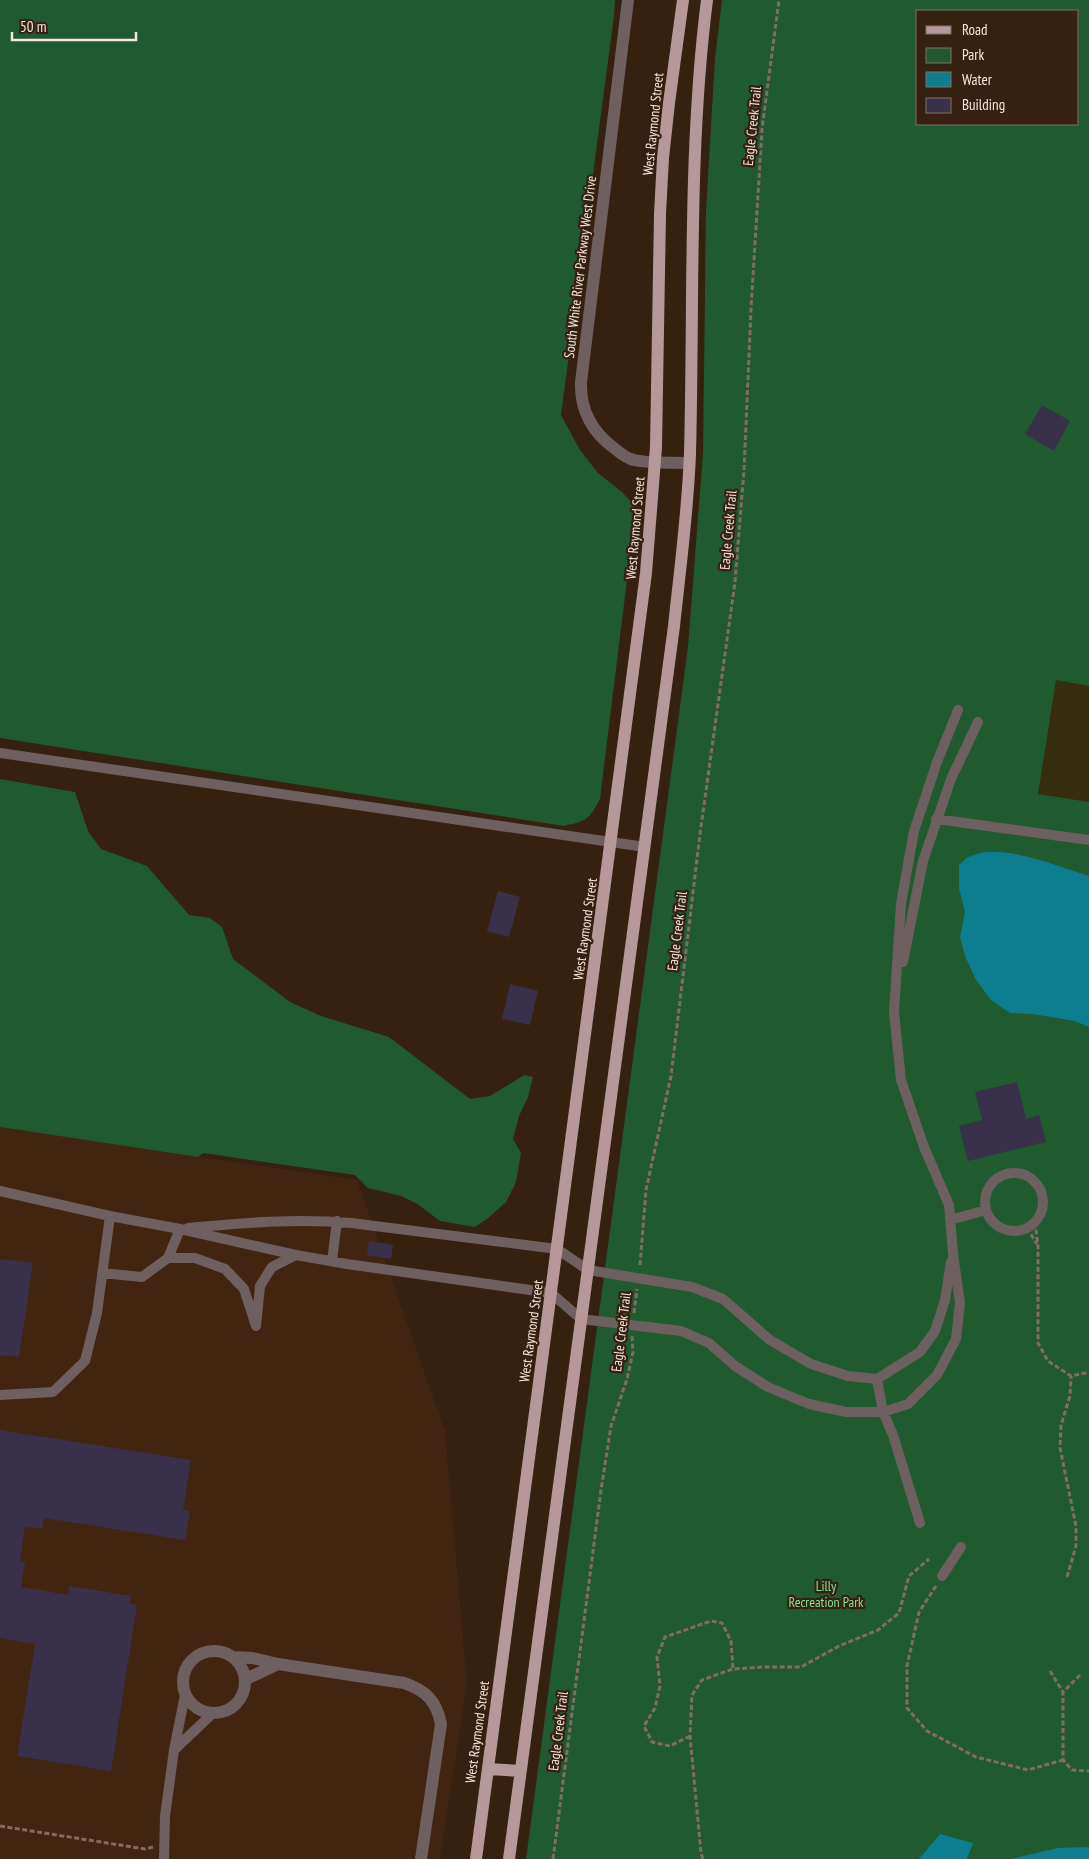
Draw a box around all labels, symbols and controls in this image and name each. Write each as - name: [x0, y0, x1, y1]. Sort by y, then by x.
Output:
- scale bar: [12, 10, 136, 42]
- legend: [916, 10, 1079, 125]
- text: 50 m: [20, 17, 46, 36]
- text: Road: [962, 20, 988, 39]
- text: Park: [962, 45, 984, 64]
- text: Water: [962, 70, 993, 89]
- street label: West Raymond Street: [639, 72, 667, 176]
- street label: Eagle Creek Trail: [739, 85, 765, 167]
- text: Building: [962, 95, 1005, 114]
- street label: South White River Parkway West Drive: [560, 175, 600, 359]
- street label: West Raymond Street: [622, 476, 648, 580]
- street label: Eagle Creek Trail: [716, 489, 741, 570]
- street label: West Raymond Street: [569, 877, 601, 981]
- street label: Eagle Creek Trail: [663, 890, 691, 972]
- street label: West Raymond Street: [515, 1279, 547, 1383]
- street label: Eagle Creek Trail: [607, 1291, 635, 1373]
- park label: Lilly Recreation Park: [789, 1577, 864, 1611]
- street label: West Raymond Street: [461, 1680, 493, 1784]
- street label: Eagle Creek Trail: [544, 1690, 572, 1772]

